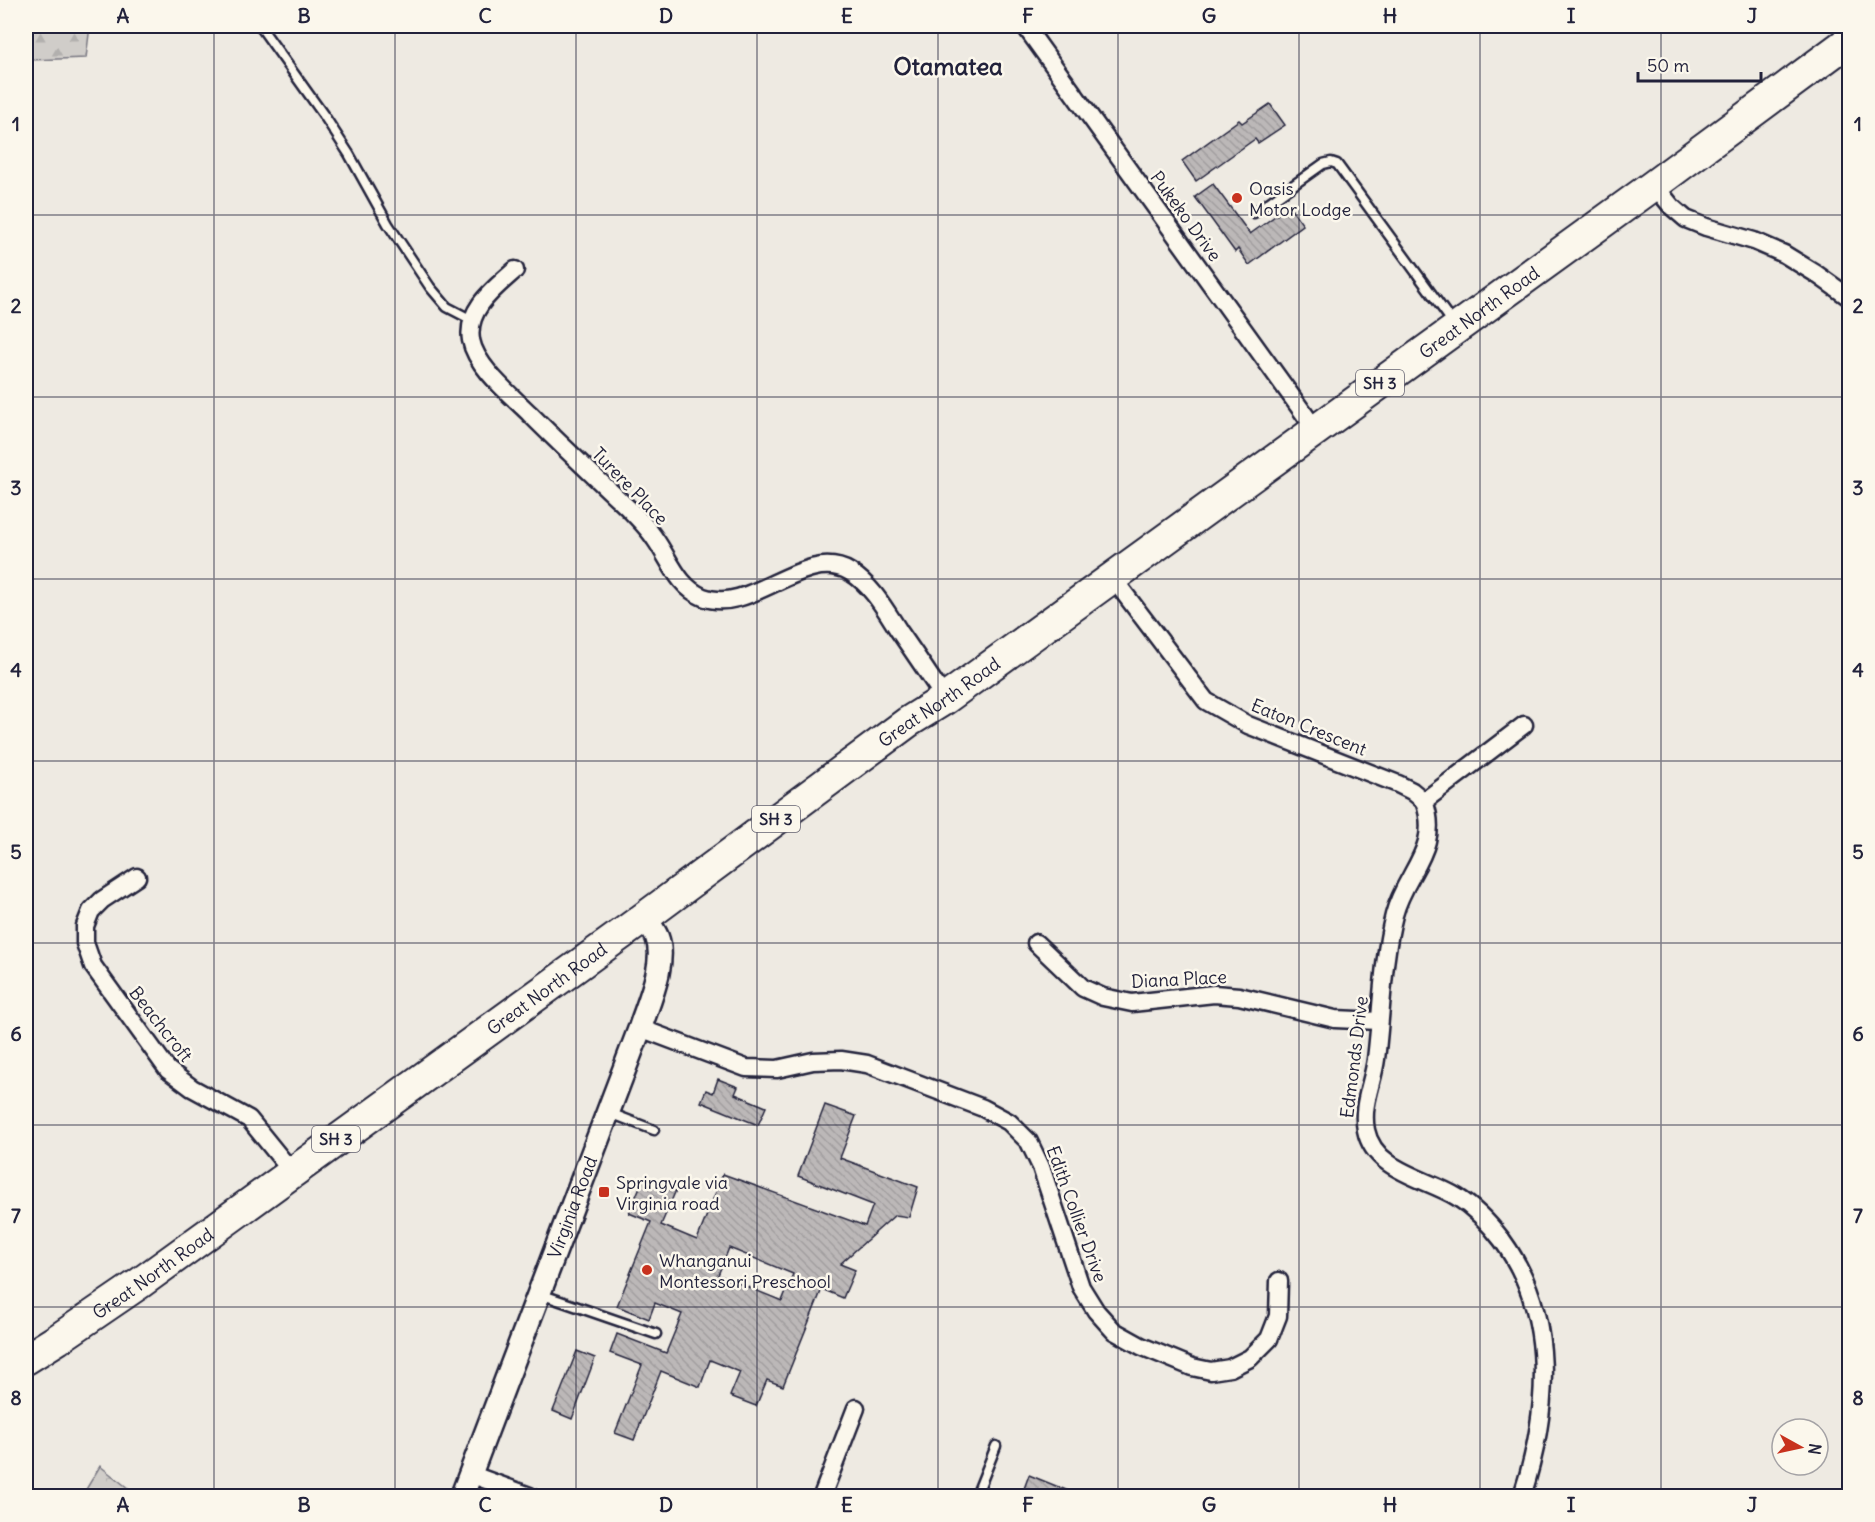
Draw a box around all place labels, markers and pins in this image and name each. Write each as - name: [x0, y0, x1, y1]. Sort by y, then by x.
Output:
- place label: Oasis Motor Lodge: [1249, 177, 1351, 221]
- marker: Oasis Motor Lodge: [1230, 191, 1244, 205]
- place label: Springvale via Virginia road: [616, 1171, 728, 1215]
- marker: Springvale via Virginia road: [597, 1185, 611, 1199]
- place label: Whanganui Montessori Preschool: [659, 1249, 831, 1293]
- marker: Whanganui Montessori Preschool: [640, 1263, 654, 1277]

